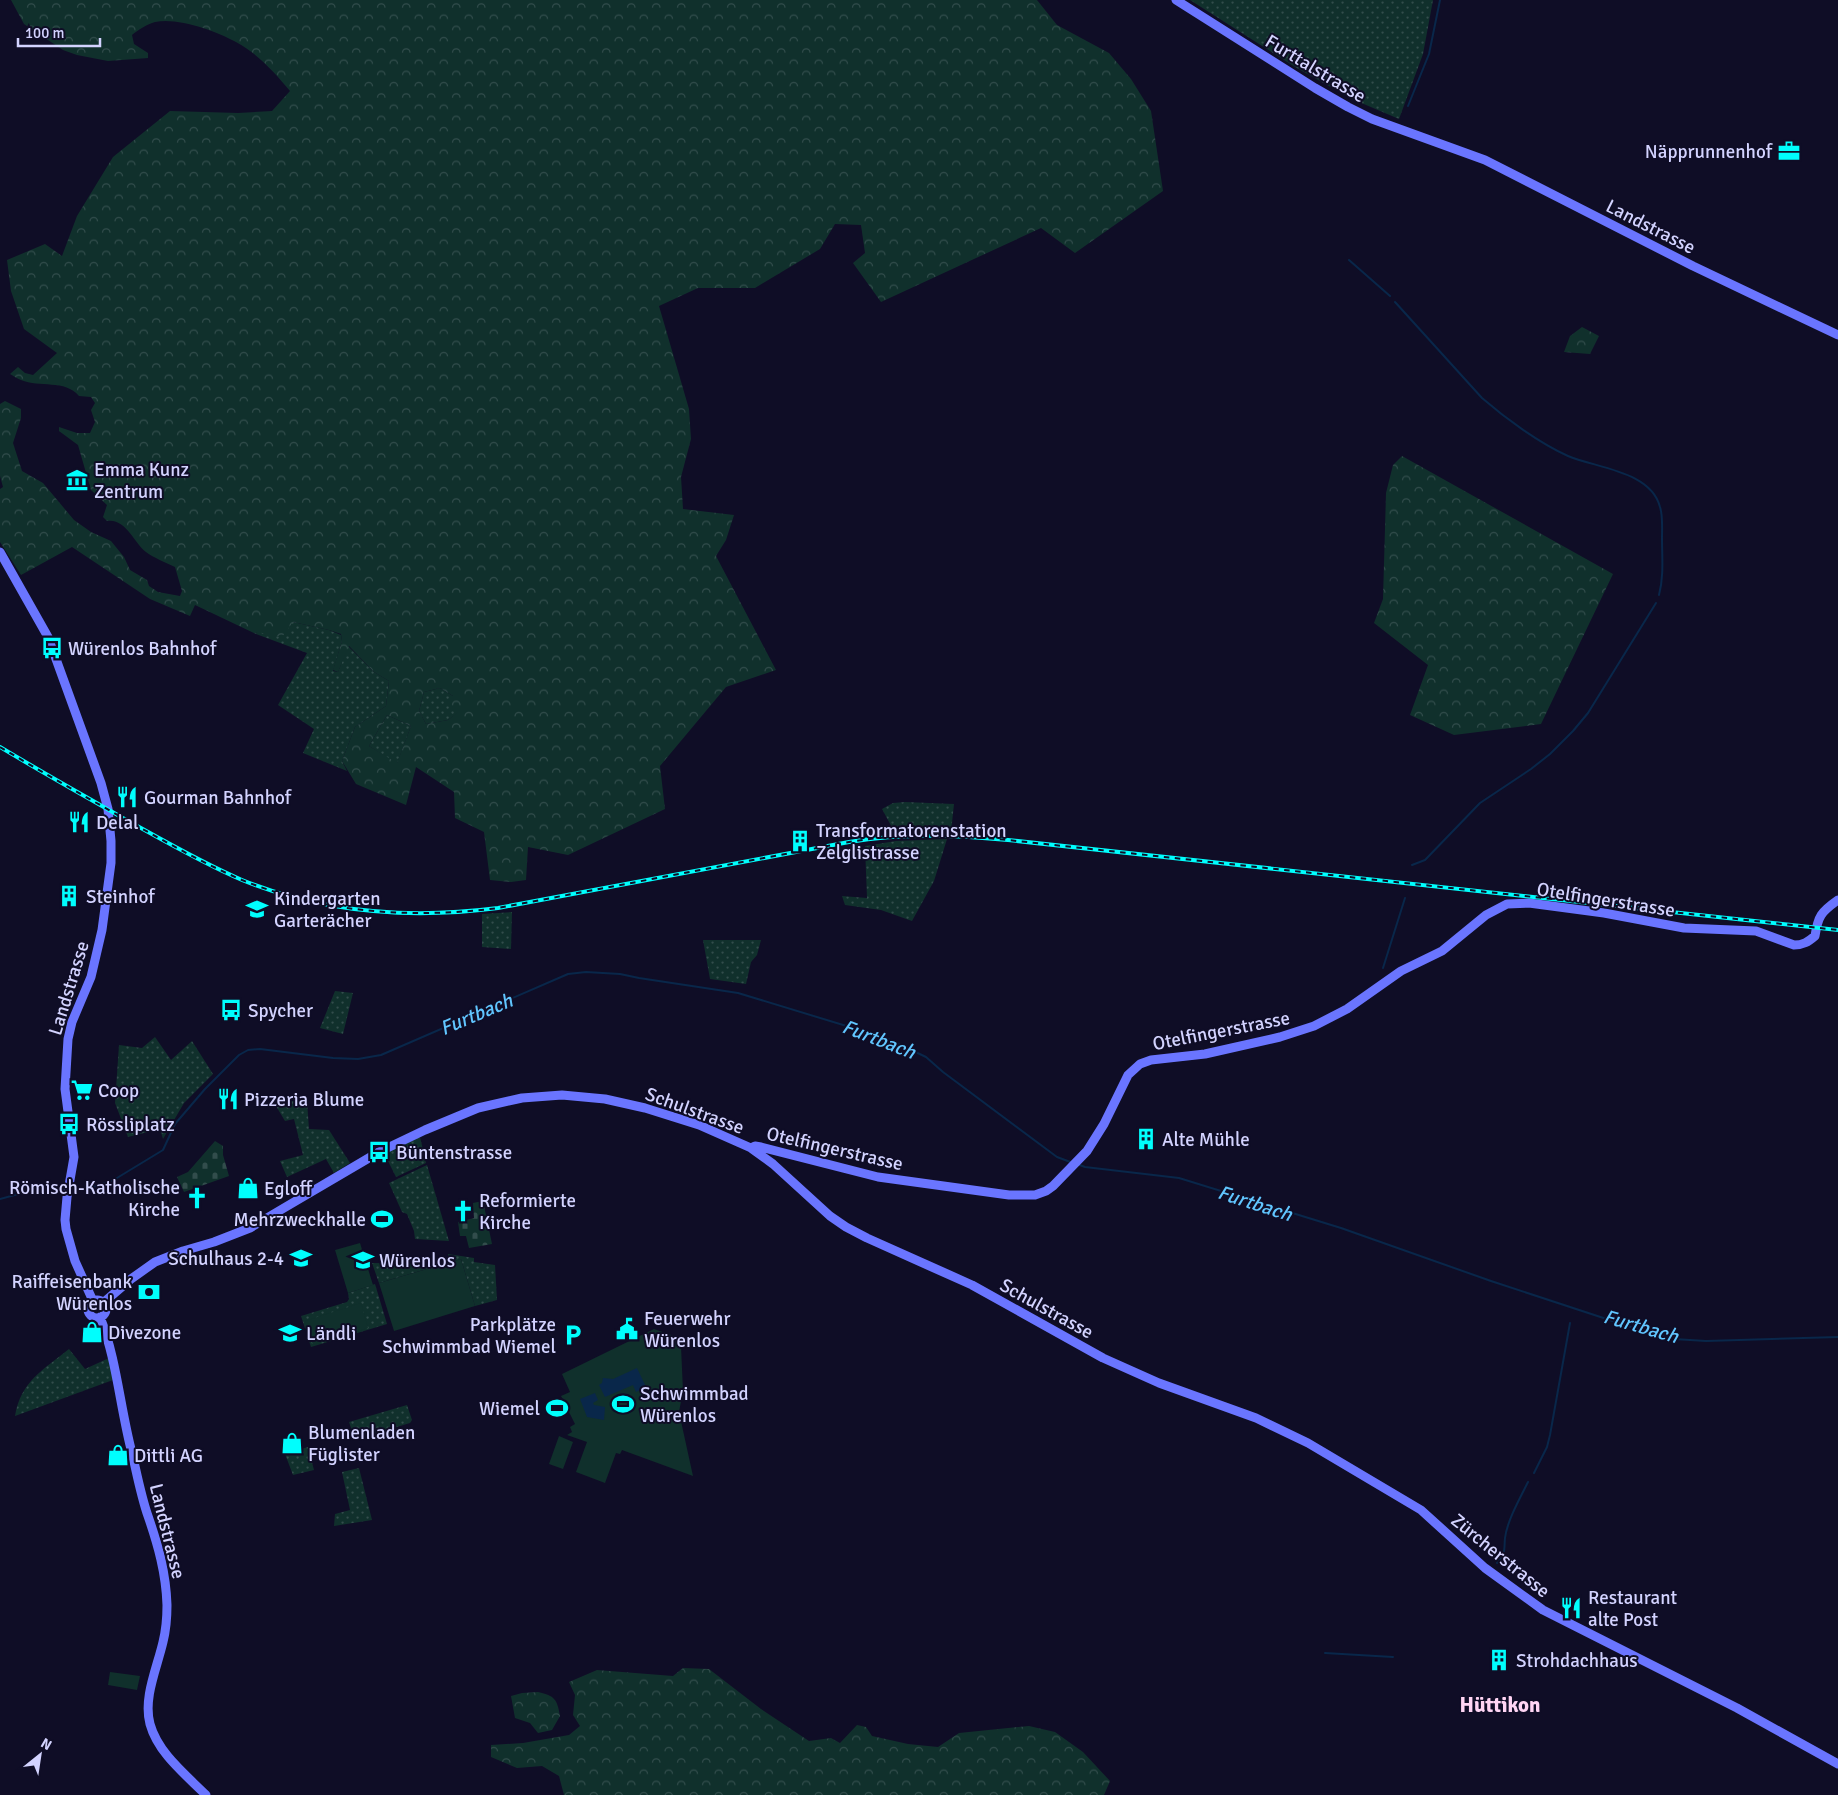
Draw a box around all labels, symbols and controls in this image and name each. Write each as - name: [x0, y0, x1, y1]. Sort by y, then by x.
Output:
- scale bar: [18, 15, 100, 47]
- text: 100 m: [25, 24, 65, 42]
- street label: Furttalstrasse: [1261, 29, 1370, 108]
- office icon: Näpprunnenhof: [1776, 138, 1802, 164]
- place label: Näpprunnenhof: [1645, 140, 1774, 164]
- street label: Landstrasse: [1602, 194, 1699, 260]
- place label: Emma Kunz Zentrum: [94, 458, 189, 504]
- museum icon: Emma Kunz Zentrum: [64, 467, 90, 493]
- bus stop icon: Würenlos Bahnhof: [39, 635, 65, 661]
- place label: Würenlos Bahnhof: [68, 637, 218, 661]
- restaurant icon: Gourman Bahnhof: [114, 784, 140, 810]
- place label: Gourman Bahnhof: [144, 786, 293, 810]
- restaurant icon: Delal: [66, 809, 92, 835]
- place label: Delal: [96, 811, 139, 835]
- place label: Transformatorenstation Zelglistrasse: [816, 819, 1007, 865]
- building icon: Transformatorenstation Zelglistrasse: [787, 828, 813, 854]
- street label: Otelfingerstrasse: [1535, 877, 1677, 923]
- building icon: Steinhof: [56, 883, 82, 909]
- place label: Steinhof: [86, 885, 156, 909]
- place label: Kindergarten Garterächer: [274, 887, 381, 933]
- school or university icon: Kindergarten Garterächer: [244, 896, 270, 922]
- street label: Landstrasse: [43, 938, 95, 1038]
- water label: Furtbach: [436, 988, 517, 1041]
- bus stop icon: Spycher: [218, 997, 244, 1023]
- place label: Spycher: [248, 999, 313, 1023]
- street label: Otelfingerstrasse: [1150, 1006, 1292, 1056]
- water label: Furtbach: [839, 1014, 920, 1065]
- supermarket icon: Coop: [69, 1077, 95, 1103]
- place label: Coop: [98, 1079, 139, 1103]
- street label: Schulstrasse: [642, 1082, 747, 1140]
- restaurant icon: Pizzeria Blume: [215, 1086, 241, 1112]
- place label: Pizzeria Blume: [244, 1088, 364, 1112]
- bus stop icon: Rössliplatz: [56, 1111, 82, 1137]
- place label: Rössliplatz: [86, 1113, 175, 1137]
- street label: Otelfingerstrasse: [764, 1122, 905, 1176]
- building icon: Alte Mühle: [1133, 1126, 1159, 1152]
- place label: Alte Mühle: [1162, 1128, 1250, 1152]
- bus stop icon: Büntenstrasse: [366, 1139, 392, 1165]
- place label: Büntenstrasse: [396, 1141, 512, 1165]
- shop icon: Egloff: [235, 1175, 261, 1201]
- place label: Römisch-Katholische Kirche: [9, 1176, 180, 1222]
- place label: Egloff: [264, 1177, 313, 1201]
- water label: Furtbach: [1215, 1180, 1296, 1228]
- church icon: Römisch-Katholische Kirche: [184, 1185, 210, 1211]
- place label: Reformierte Kirche: [479, 1189, 576, 1235]
- church icon: Reformierte Kirche: [450, 1198, 476, 1224]
- sports icon: Mehrzweckhalle: [369, 1206, 395, 1232]
- place label: Mehrzweckhalle: [233, 1208, 366, 1232]
- school or university icon: Schulhaus 2-4: [288, 1245, 314, 1271]
- place label: Schulhaus 2-4: [168, 1247, 284, 1271]
- school or university icon: Würenlos: [350, 1247, 376, 1273]
- place label: Würenlos: [379, 1249, 455, 1273]
- place label: Raiffeisenbank Würenlos: [12, 1270, 132, 1316]
- street label: Schulstrasse: [995, 1273, 1098, 1344]
- bank icon: Raiffeisenbank Würenlos: [136, 1279, 162, 1305]
- water label: Furtbach: [1601, 1304, 1682, 1349]
- place label: Feuerwehr Würenlos: [644, 1307, 730, 1353]
- place label: Parkplätze Schwimmbad Wiemel: [382, 1313, 556, 1359]
- public building icon: Feuerwehr Würenlos: [614, 1316, 640, 1342]
- shop icon: Divezone: [79, 1319, 105, 1345]
- school or university icon: Ländli: [277, 1320, 303, 1346]
- place label: Divezone: [108, 1321, 181, 1345]
- place label: Ländli: [306, 1322, 356, 1346]
- parking icon: Parkplätze Schwimmbad Wiemel: [560, 1322, 586, 1348]
- place label: Schwimmbad Würenlos: [640, 1382, 749, 1428]
- sports icon: Schwimmbad Würenlos: [610, 1391, 636, 1417]
- sports icon: Wiemel: [544, 1395, 570, 1421]
- place label: Wiemel: [479, 1397, 540, 1421]
- place label: Blumenladen Füglister: [308, 1421, 415, 1467]
- shop icon: Blumenladen Füglister: [279, 1430, 305, 1456]
- shop icon: Dittli AG: [105, 1442, 131, 1468]
- place label: Dittli AG: [134, 1444, 203, 1468]
- street label: Landstrasse: [144, 1481, 190, 1581]
- street label: Zürcherstrasse: [1446, 1509, 1555, 1603]
- place label: Restaurant alte Post: [1588, 1586, 1678, 1632]
- restaurant icon: Restaurant alte Post: [1558, 1595, 1584, 1621]
- building icon: Strohdachhaus: [1486, 1647, 1512, 1673]
- place label: Strohdachhaus: [1516, 1649, 1638, 1673]
- district label: Hüttikon: [1459, 1692, 1541, 1718]
- north arrow: [15, 1730, 65, 1780]
- text: N: [38, 1734, 55, 1754]

